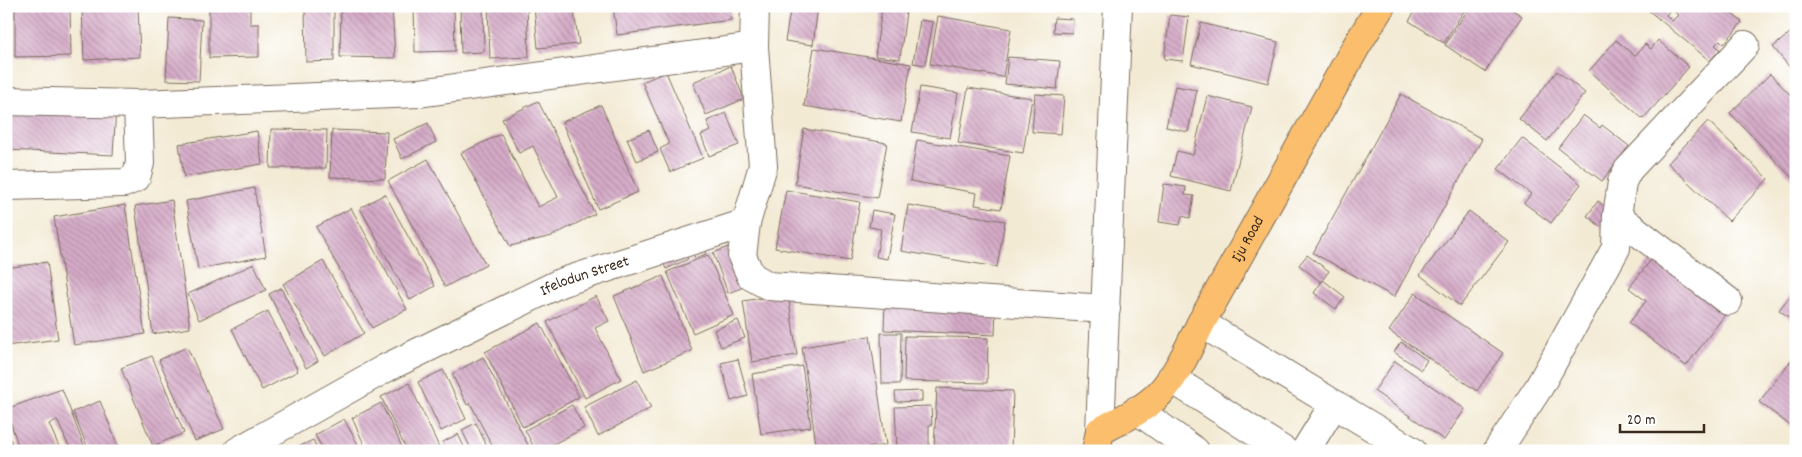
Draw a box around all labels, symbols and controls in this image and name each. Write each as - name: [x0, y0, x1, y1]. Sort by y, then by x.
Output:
- street label: Iju Road: [1226, 212, 1270, 267]
- street label: Ifelodun Street: [536, 250, 632, 302]
- scale bar: [1620, 402, 1703, 434]
- text: 20 m: [1627, 410, 1655, 432]

